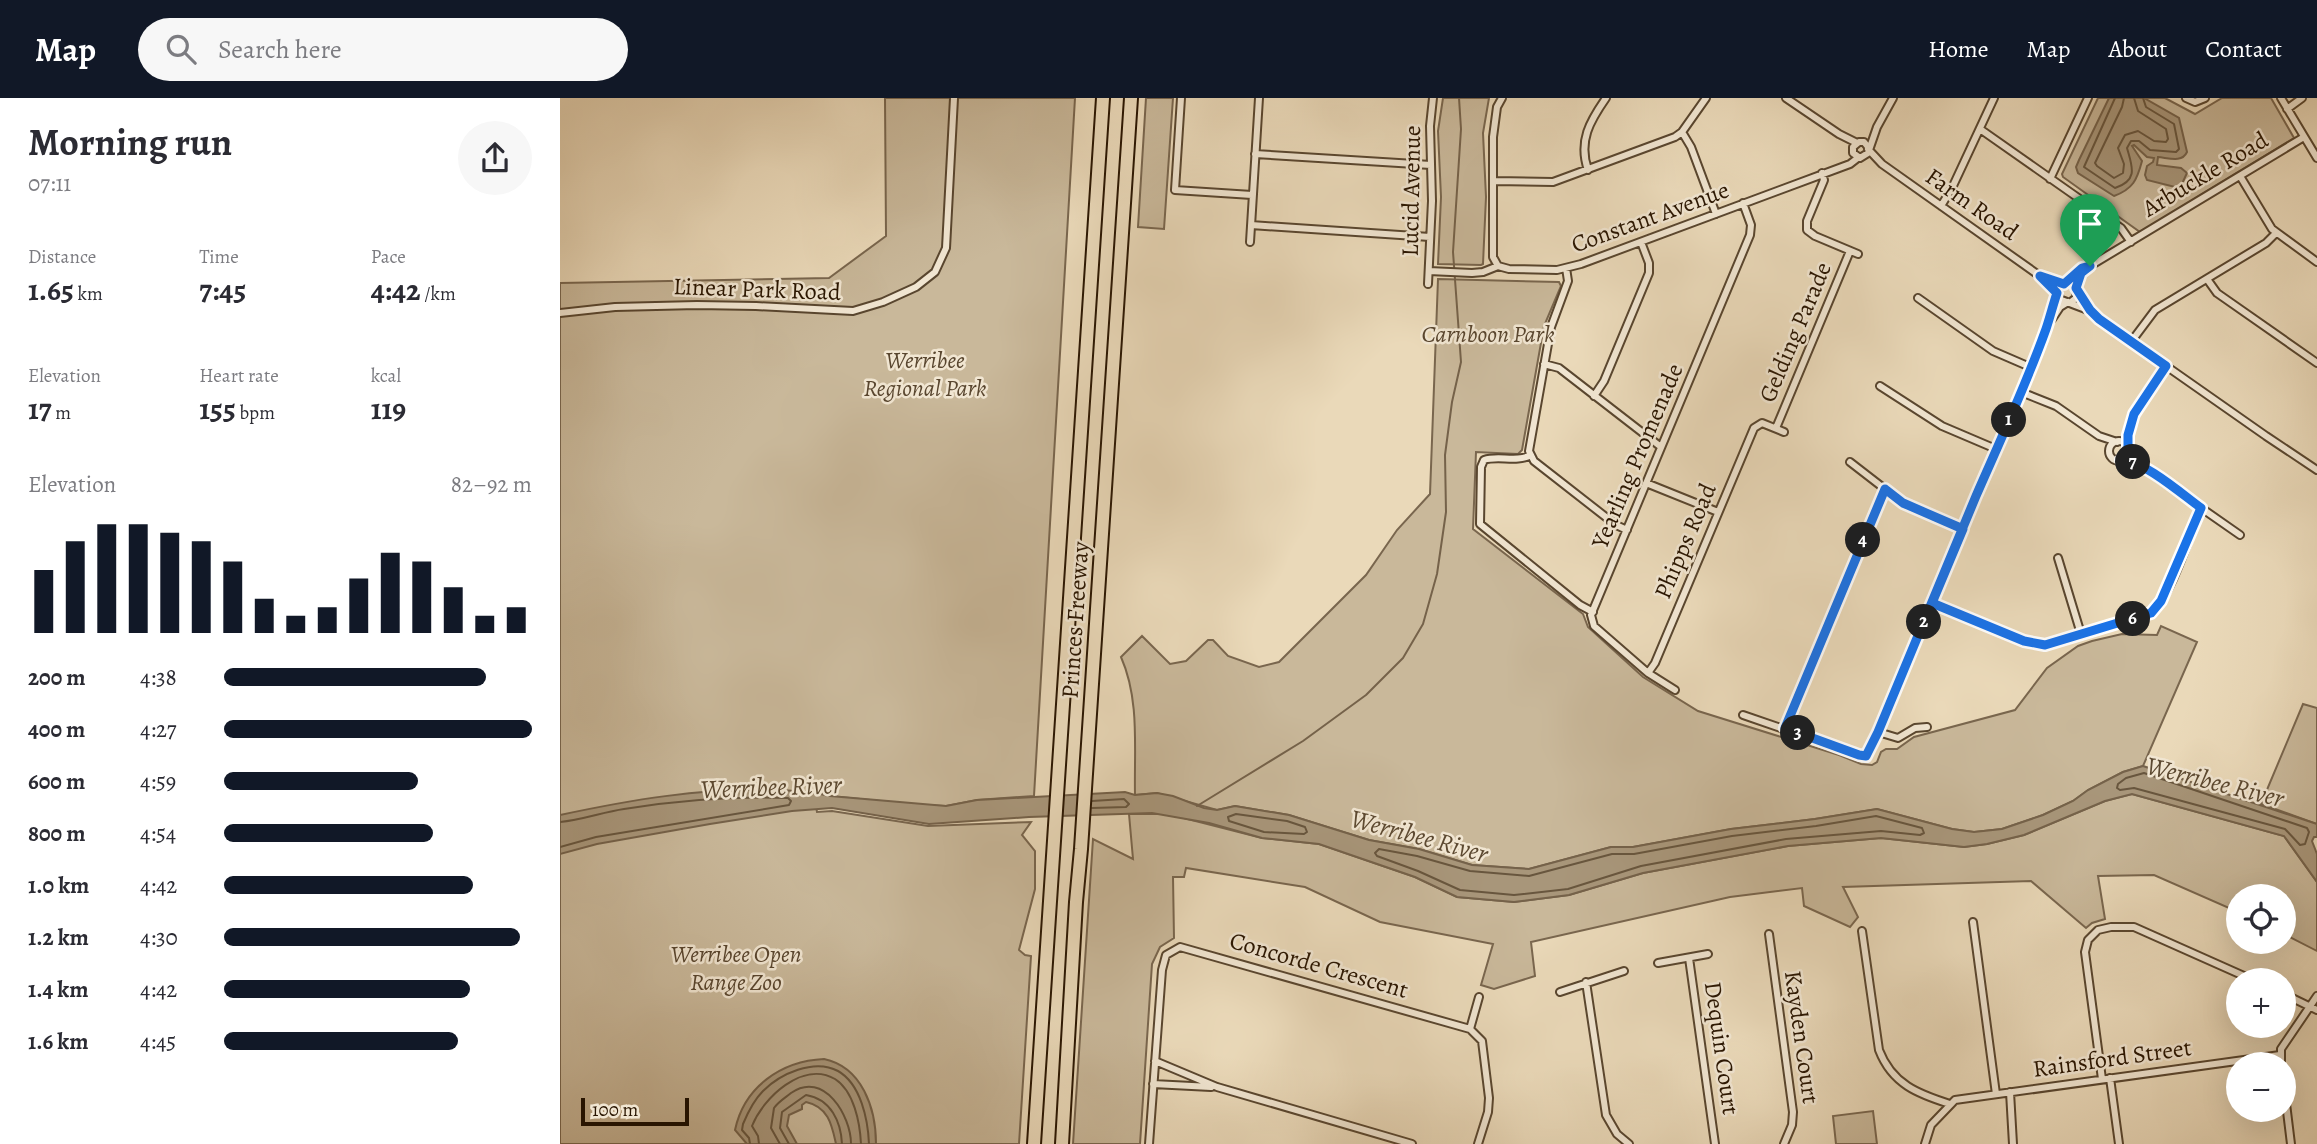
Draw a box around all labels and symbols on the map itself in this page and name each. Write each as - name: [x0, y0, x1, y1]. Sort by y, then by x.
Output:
- street label: Arbuckle Road: [2135, 124, 2274, 225]
- street label: Lucid Avenue: [1394, 125, 1428, 257]
- street label: Farm Road: [1919, 160, 2025, 248]
- street label: Constant Avenue: [1567, 174, 1733, 260]
- pin: [2060, 194, 2120, 266]
- street label: Gelding Parade: [1751, 257, 1839, 407]
- street label: Linear Park Road: [673, 270, 841, 308]
- park label: Carnboon Park: [1421, 318, 1555, 350]
- park label: Werribee Regional Park: [863, 344, 987, 404]
- street label: Yearling Promenade: [1583, 359, 1690, 554]
- pin: 1: [1992, 402, 2026, 438]
- pin: 7: [2116, 444, 2150, 480]
- street label: Phipps Road: [1646, 478, 1724, 604]
- pin: 4: [1846, 522, 1880, 558]
- street label: Princes Freeway: [1054, 540, 1096, 700]
- pin: 6: [2116, 602, 2150, 636]
- pin: 2: [1906, 604, 1942, 640]
- pin: 3: [1780, 716, 1816, 750]
- water label: Werribee River: [2142, 748, 2289, 816]
- water label: Werribee River: [700, 767, 843, 807]
- water label: Werribee River: [1346, 801, 1493, 871]
- street label: Concorde Crescent: [1226, 924, 1412, 1006]
- park label: Werribee Open Range Zoo: [671, 938, 802, 998]
- street label: Kayden Court: [1777, 968, 1827, 1106]
- street label: Dequin Court: [1697, 979, 1747, 1117]
- street label: Rainsford Street: [2031, 1031, 2194, 1085]
- scale bar: [581, 1095, 690, 1127]

